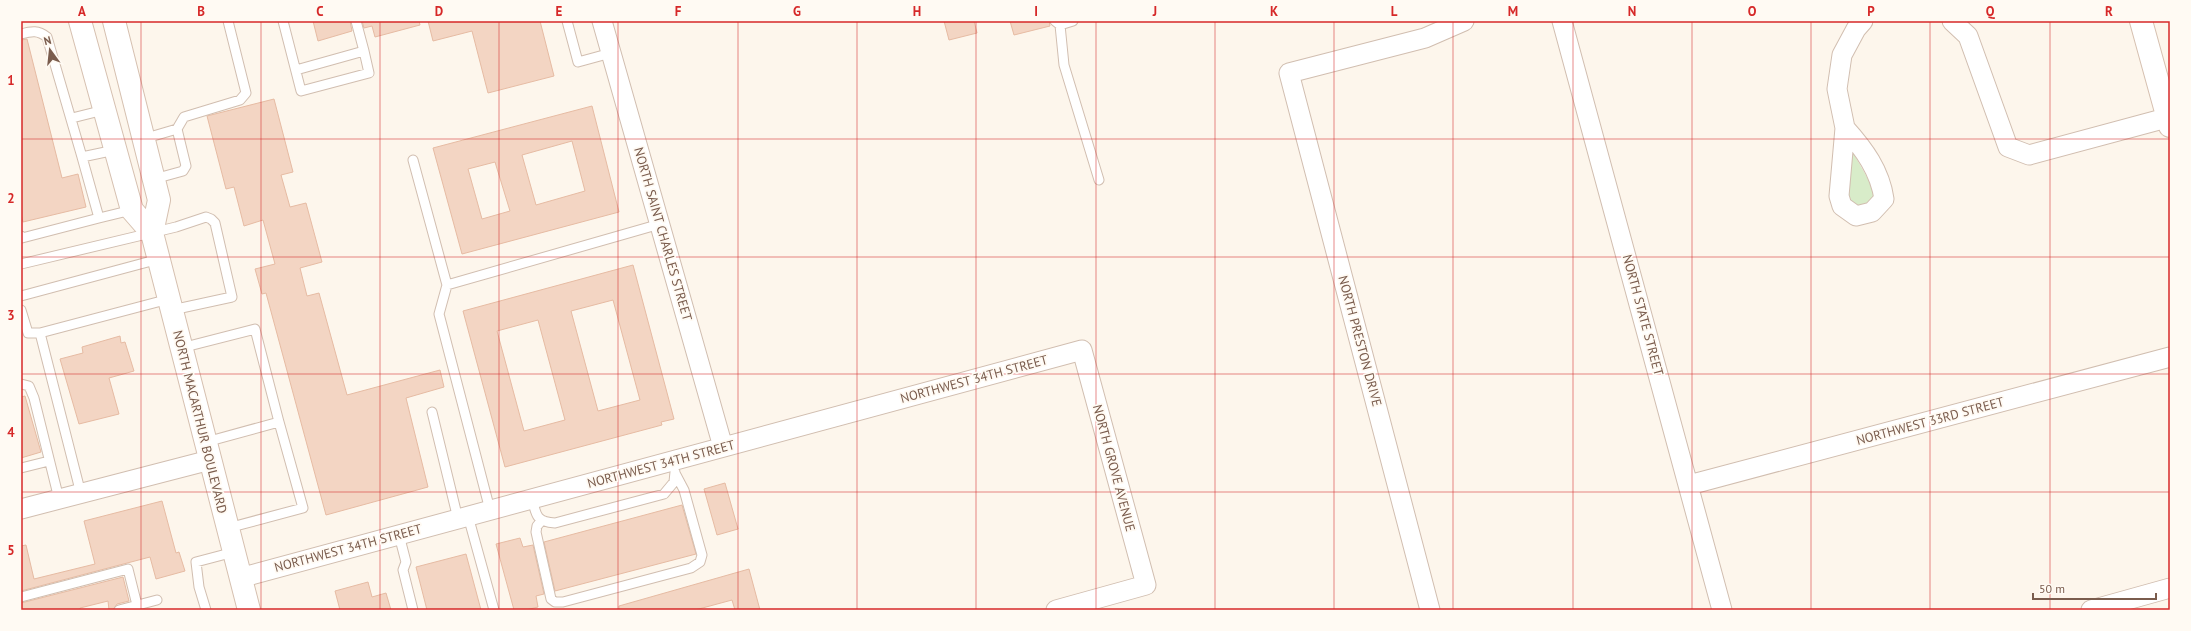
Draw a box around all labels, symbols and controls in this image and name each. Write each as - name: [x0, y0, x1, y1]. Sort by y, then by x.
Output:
- text: A: [78, 3, 86, 20]
- text: B: [197, 3, 205, 20]
- text: C: [316, 3, 324, 20]
- text: D: [435, 3, 443, 20]
- text: E: [556, 3, 563, 20]
- text: F: [675, 3, 682, 20]
- text: G: [793, 3, 801, 20]
- text: H: [913, 3, 921, 20]
- text: I: [1034, 3, 1038, 20]
- text: J: [1152, 3, 1157, 20]
- text: K: [1270, 3, 1278, 20]
- text: L: [1391, 3, 1398, 20]
- text: M: [1508, 3, 1518, 20]
- text: N: [1628, 3, 1636, 20]
- text: O: [1748, 3, 1757, 20]
- text: P: [1867, 3, 1875, 20]
- text: Q: [1986, 3, 1996, 20]
- text: R: [2105, 3, 2113, 20]
- north arrow: [30, 30, 70, 70]
- text: N: [42, 33, 53, 48]
- text: 1: [7, 72, 15, 89]
- street label: NORTH SAINT CHARLES STREET: [630, 145, 696, 323]
- text: 2: [7, 190, 15, 207]
- street label: NORTH STATE STREET: [1619, 253, 1667, 377]
- street label: NORTH PRESTON DRIVE: [1334, 274, 1386, 408]
- text: 3: [7, 307, 15, 324]
- street label: NORTH MACARTHUR BOULEVARD: [169, 329, 231, 515]
- street label: NORTHWEST 34TH STREET: [898, 351, 1050, 407]
- street label: NORTHWEST 33RD STREET: [1854, 393, 2006, 449]
- street label: NORTH GROVE AVENUE: [1089, 403, 1139, 533]
- text: 4: [7, 424, 15, 441]
- street label: NORTHWEST 34TH STREET: [585, 436, 737, 492]
- street label: NORTHWEST 34TH STREET: [272, 520, 424, 576]
- text: 5: [7, 542, 15, 559]
- scale bar: [2033, 575, 2156, 601]
- text: 50 m: [2039, 581, 2065, 596]

